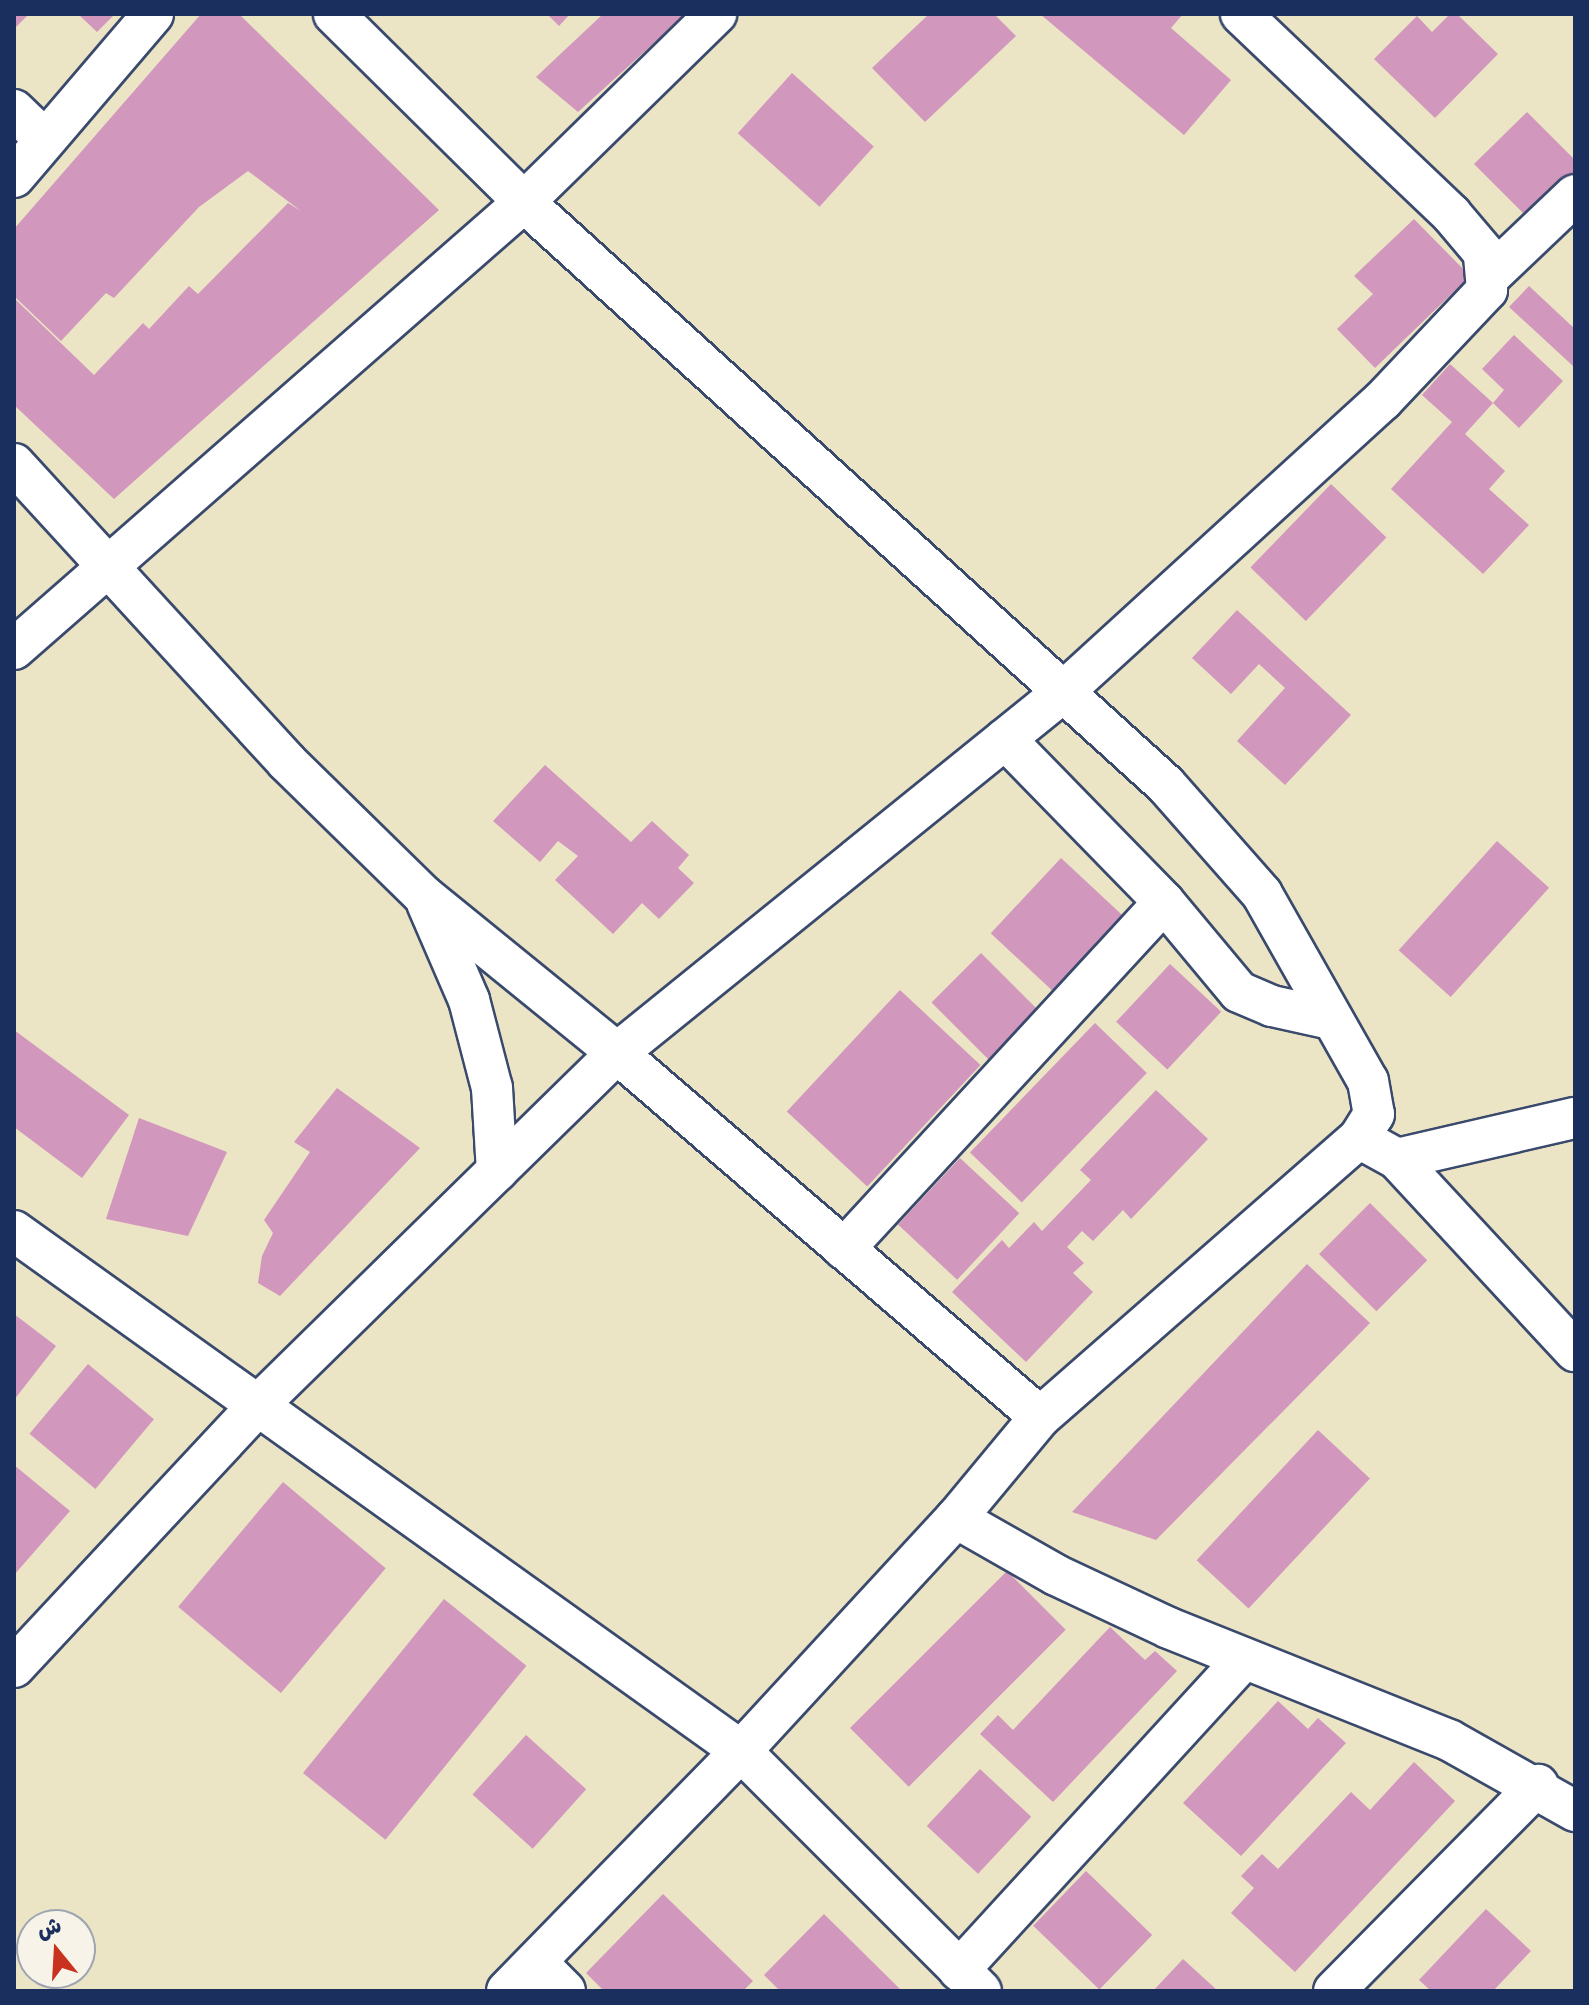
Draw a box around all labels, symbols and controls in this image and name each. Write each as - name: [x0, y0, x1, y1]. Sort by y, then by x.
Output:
- north arrow: [16, 1909, 96, 1989]
- text: ش: [34, 1912, 65, 1944]

